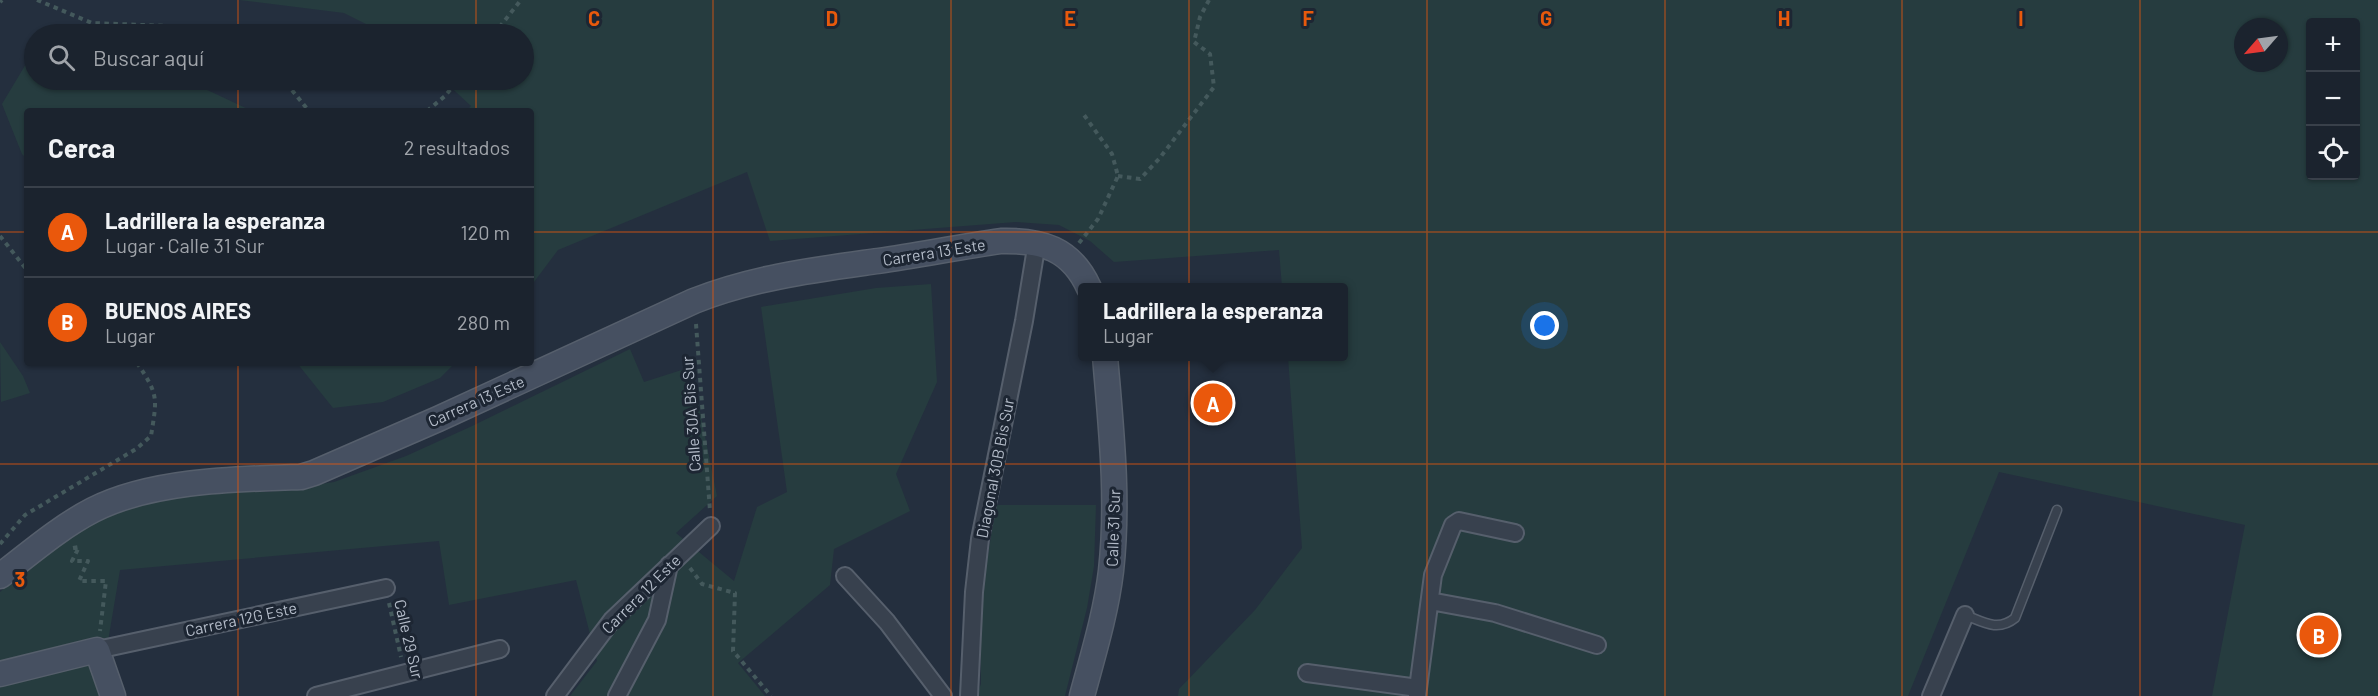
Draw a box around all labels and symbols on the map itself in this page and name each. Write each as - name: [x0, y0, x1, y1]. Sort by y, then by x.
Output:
- text: C: [588, 6, 600, 30]
- text: D: [826, 6, 838, 30]
- text: E: [1064, 6, 1076, 30]
- text: F: [1302, 6, 1314, 30]
- text: G: [1540, 6, 1552, 30]
- text: H: [1778, 6, 1790, 30]
- text: I: [2018, 6, 2024, 30]
- north arrow: [2234, 18, 2288, 72]
- street label: Carrera 13 Este: [881, 234, 987, 269]
- your location: [1530, 311, 1559, 340]
- street label: Calle 30A Bis Sur: [677, 355, 704, 472]
- street label: Carrera 13 Este: [425, 371, 527, 430]
- pin: A: [1194, 380, 1232, 426]
- street label: Diagonal 30B Bis Sur: [972, 396, 1017, 540]
- street label: Calle 31 Sur: [1102, 489, 1123, 567]
- street label: Carrera 12 Este: [597, 550, 684, 637]
- text: 3: [15, 567, 25, 591]
- street label: Carrera 12G Este: [183, 597, 298, 640]
- street label: Calle 29 Sur: [391, 597, 428, 681]
- pin: B: [2300, 612, 2338, 658]

